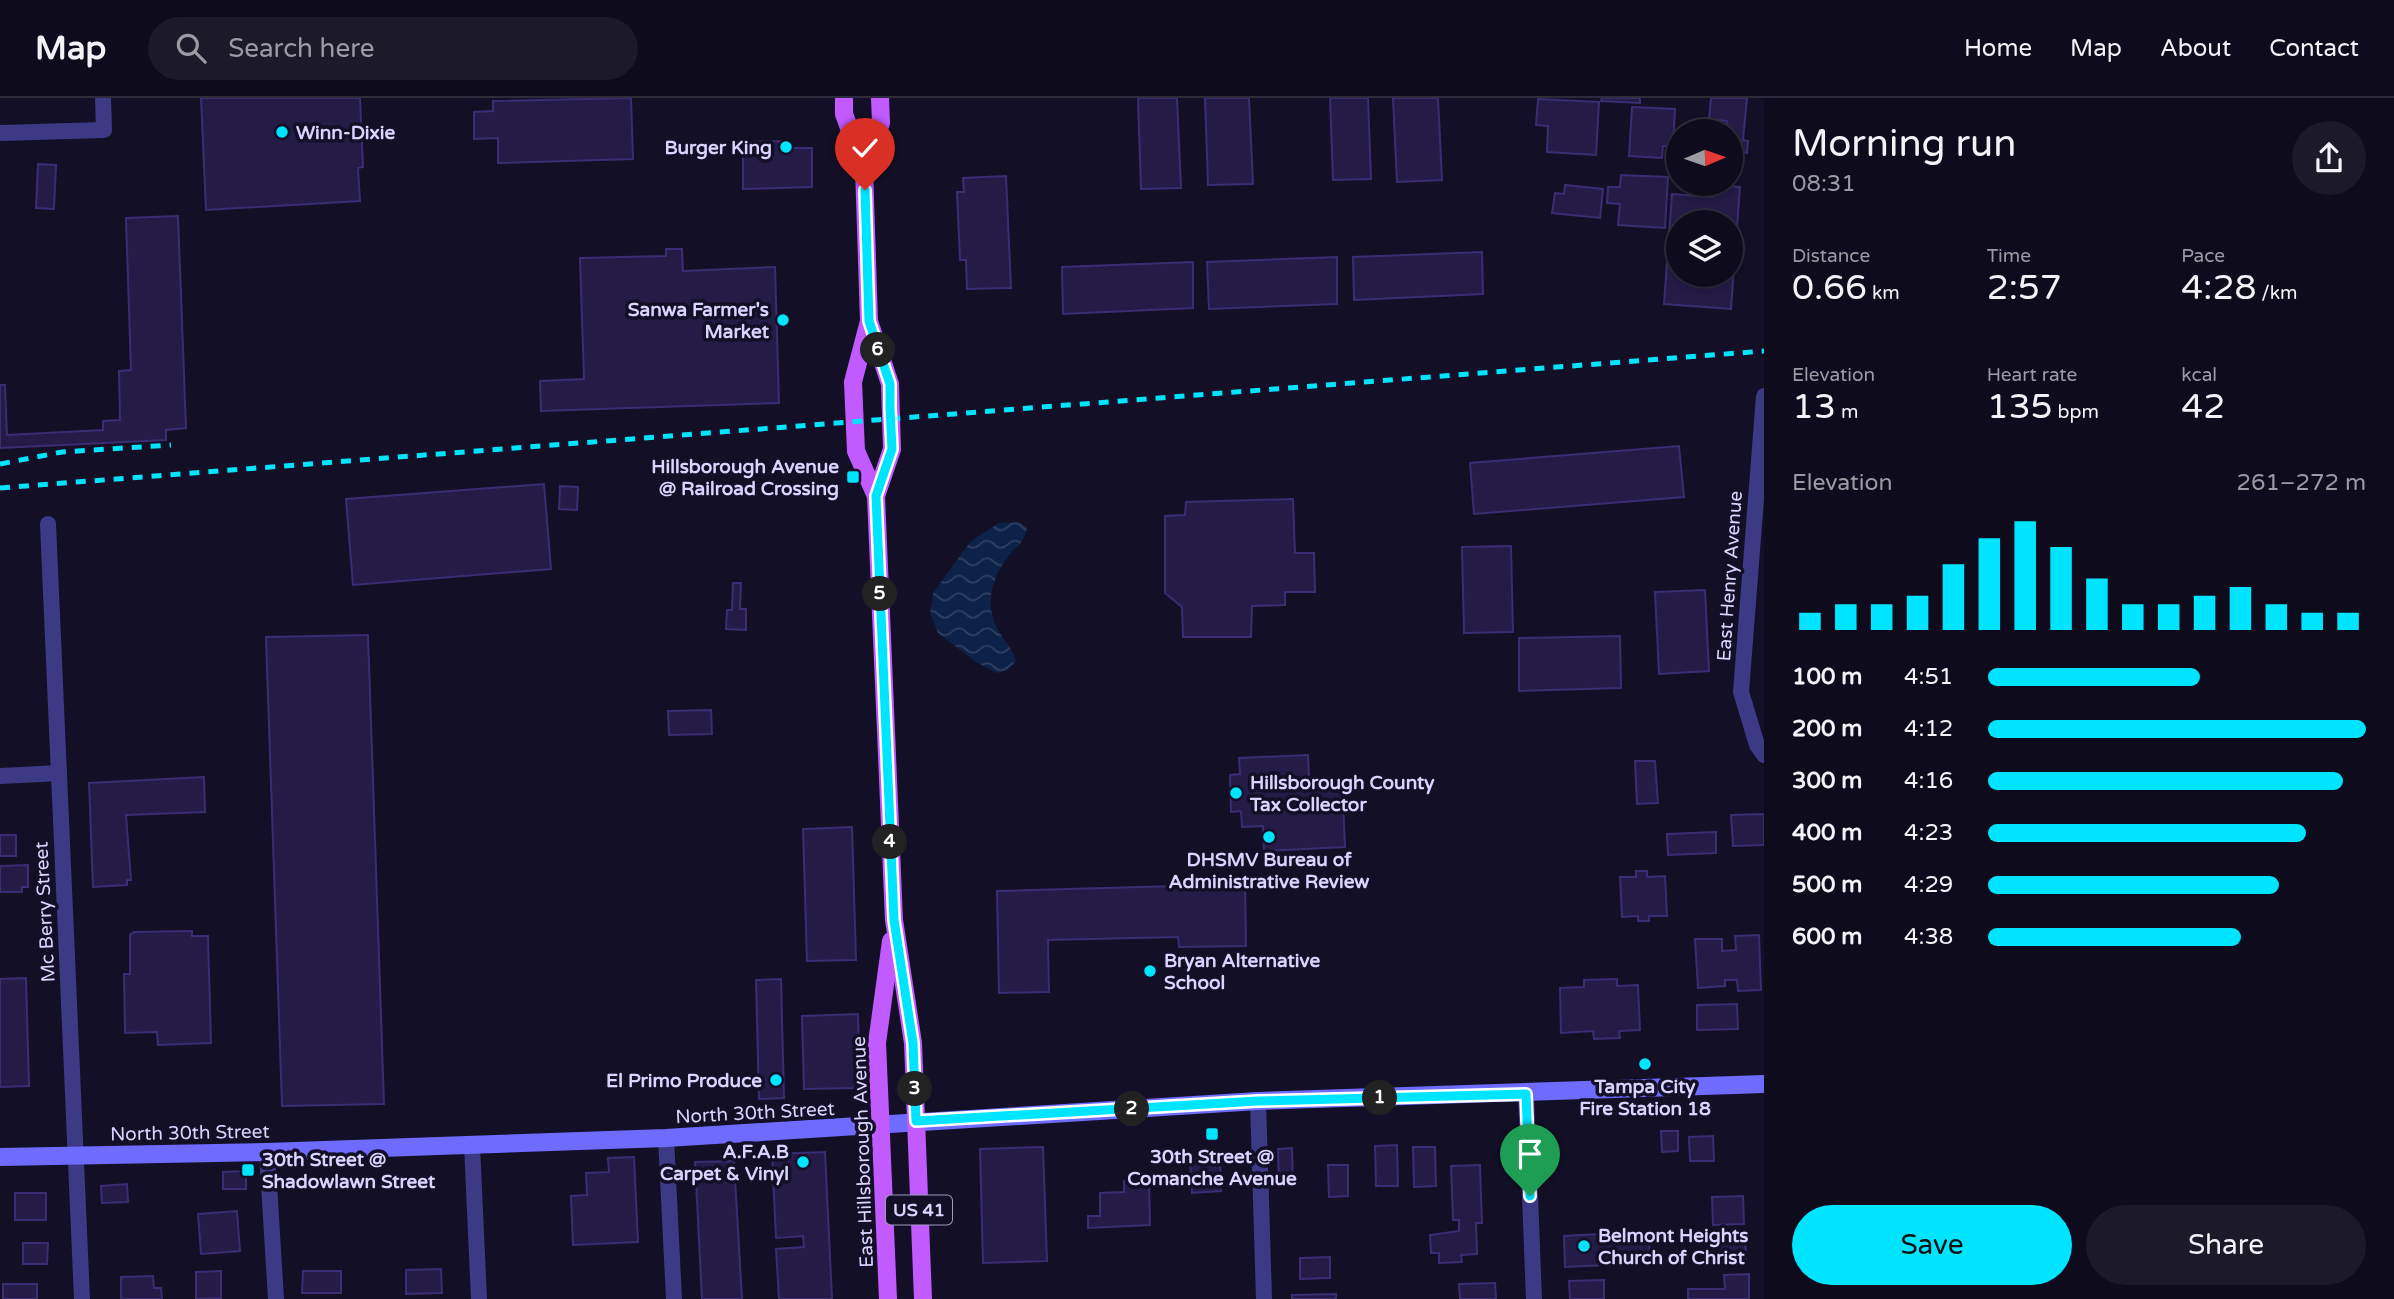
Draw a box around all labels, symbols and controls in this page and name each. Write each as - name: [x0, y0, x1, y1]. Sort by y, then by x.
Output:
- search box: [148, 17, 638, 80]
- text: Map: [35, 29, 106, 68]
- icon: search: [172, 29, 210, 67]
- text: Search here: [228, 33, 374, 64]
- text: Home: [1964, 34, 2032, 63]
- text: Map: [2070, 34, 2122, 63]
- text: About: [2160, 34, 2231, 63]
- text: Contact: [2269, 34, 2359, 63]
- pin: [835, 118, 895, 190]
- north arrow: [1666, 119, 1743, 196]
- map controls: [1666, 119, 1743, 287]
- text: Morning run: [1792, 121, 2016, 167]
- button: share: [2292, 121, 2366, 195]
- place label: Winn-Dixie: [296, 122, 395, 144]
- marker: Winn-Dixie: [274, 124, 290, 140]
- icon: check: [846, 129, 884, 167]
- place label: Burger King: [664, 137, 772, 160]
- marker: Burger King: [778, 139, 794, 155]
- text: 08:31: [1792, 170, 1856, 198]
- button: layers: [1666, 210, 1743, 287]
- text: Distance: [1792, 245, 1870, 267]
- text: Time: [1987, 245, 2031, 267]
- text: Pace: [2181, 245, 2225, 267]
- text: 0.66: [1792, 267, 1867, 309]
- text: 2:57: [1987, 267, 2062, 309]
- text: 4:28: [2181, 267, 2256, 309]
- text: km: [1867, 282, 1900, 304]
- text: /km: [2256, 282, 2298, 304]
- place label: Sanwa Farmer's Market: [628, 299, 770, 343]
- marker: Sanwa Farmer's Market: [775, 312, 791, 328]
- pin: 6: [860, 332, 896, 368]
- text: 6: [872, 338, 883, 360]
- text: Elevation: [1792, 364, 1875, 386]
- text: Heart rate: [1987, 364, 2077, 386]
- text: kcal: [2181, 364, 2217, 386]
- text: 13: [1792, 386, 1836, 428]
- text: 135: [1987, 386, 2053, 428]
- text: 42: [2181, 386, 2225, 428]
- text: m: [1836, 401, 1858, 423]
- text: bpm: [2053, 401, 2099, 423]
- place label: Hillsborough Avenue @ Railroad Crossing: [651, 456, 839, 501]
- marker: Hillsborough Avenue @ Railroad Crossing: [845, 469, 861, 485]
- text: Elevation: [1792, 469, 1893, 497]
- text: 261–272 m: [2237, 469, 2366, 497]
- street label: East Henry Avenue: [1713, 490, 1747, 662]
- pin: 5: [862, 576, 898, 612]
- text: 5: [874, 582, 885, 604]
- text: 100 m: [1792, 663, 1862, 691]
- text: 4:51: [1904, 663, 1953, 691]
- text: 200 m: [1792, 715, 1862, 743]
- text: 4:12: [1904, 715, 1953, 743]
- text: 300 m: [1792, 767, 1862, 795]
- text: 4:16: [1904, 767, 1953, 795]
- place label: Hillsborough County Tax Collector: [1249, 772, 1435, 816]
- marker: Hillsborough County Tax Collector: [1228, 785, 1244, 801]
- text: 400 m: [1792, 819, 1862, 847]
- text: 4:23: [1904, 819, 1953, 847]
- pin: 4: [872, 824, 908, 860]
- marker: DHSMV Bureau of Administrative Review: [1261, 829, 1277, 845]
- text: 4: [884, 830, 895, 852]
- street label: Mc Berry Street: [30, 841, 60, 983]
- place label: DHSMV Bureau of Administrative Review: [1169, 849, 1369, 893]
- text: 500 m: [1792, 871, 1862, 899]
- text: 4:29: [1904, 871, 1953, 899]
- text: 600 m: [1792, 923, 1862, 951]
- text: 4:38: [1904, 923, 1953, 951]
- place label: Bryan Alternative School: [1164, 950, 1320, 994]
- marker: Bryan Alternative School: [1142, 963, 1158, 979]
- street label: East Hillsborough Avenue: [848, 1036, 878, 1268]
- marker: Tampa City Fire Station 18: [1637, 1056, 1653, 1072]
- place label: El Primo Produce: [606, 1070, 762, 1092]
- marker: El Primo Produce: [768, 1072, 784, 1088]
- pin: 3: [898, 1072, 932, 1107]
- place label: Tampa City Fire Station 18: [1579, 1076, 1711, 1120]
- text: 3: [909, 1077, 920, 1099]
- pin: 1: [1362, 1080, 1398, 1116]
- text: 1: [1374, 1086, 1385, 1108]
- pin: 2: [1114, 1091, 1150, 1126]
- text: 2: [1126, 1097, 1137, 1119]
- street label: North 30th Street: [675, 1098, 835, 1128]
- street label: North 30th Street: [110, 1121, 270, 1145]
- pin: [1500, 1124, 1560, 1196]
- marker: 30th Street @ Comanche Avenue: [1204, 1126, 1220, 1142]
- icon: arrive: [1511, 1135, 1549, 1173]
- place label: A.F.A.B Carpet & Vinyl: [660, 1141, 789, 1186]
- place label: 30th Street @ Comanche Avenue: [1127, 1146, 1297, 1190]
- place label: 30th Street @ Shadowlawn Street: [262, 1149, 436, 1193]
- marker: A.F.A.B Carpet & Vinyl: [795, 1154, 811, 1170]
- marker: 30th Street @ Shadowlawn Street: [240, 1162, 256, 1178]
- road number: US 41: [886, 1196, 952, 1224]
- button: Save: [1792, 1205, 2072, 1285]
- button: Share: [2086, 1205, 2366, 1285]
- place label: Belmont Heights Church of Christ: [1598, 1225, 1748, 1269]
- marker: Belmont Heights Church of Christ: [1576, 1238, 1592, 1254]

